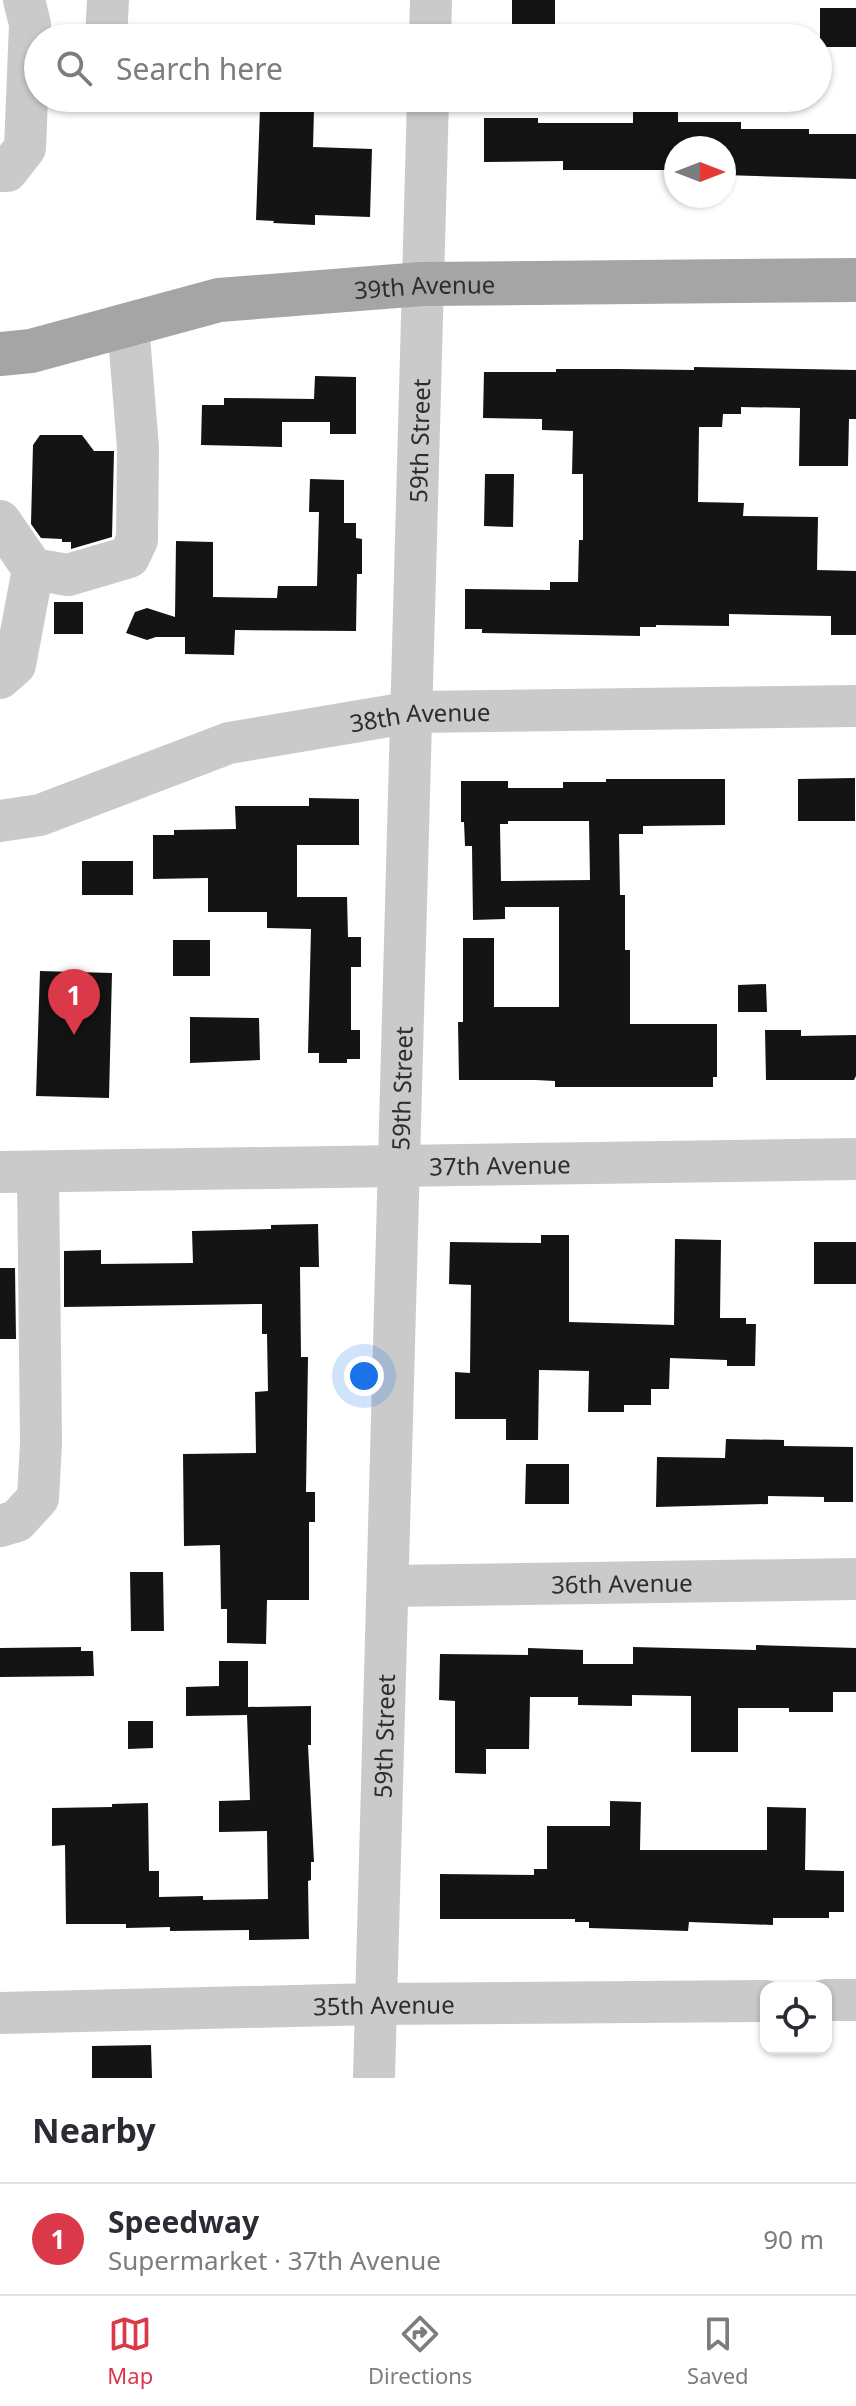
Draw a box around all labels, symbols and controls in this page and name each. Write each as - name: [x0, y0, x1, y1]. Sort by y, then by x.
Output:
- search box: [24, 24, 832, 112]
- icon: search: [52, 46, 96, 90]
- text: Search here: [116, 48, 283, 89]
- north arrow: [664, 136, 736, 208]
- street label: 39th Avenue: [353, 267, 495, 306]
- street label: 59th Street: [400, 378, 437, 503]
- street label: 38th Avenue: [347, 694, 491, 739]
- pin: 1: [48, 969, 100, 1035]
- street label: 59th Street: [383, 1025, 419, 1151]
- street label: 37th Avenue: [429, 1147, 571, 1182]
- your location: [344, 1356, 384, 1396]
- street label: 36th Avenue: [551, 1565, 693, 1600]
- street label: 59th Street: [365, 1673, 402, 1799]
- map controls: [760, 1982, 832, 2054]
- button: locate: [760, 1982, 832, 2054]
- street label: 35th Avenue: [313, 1987, 455, 2022]
- text: Nearby: [32, 2107, 156, 2153]
- text: Speedway: [108, 2201, 259, 2242]
- text: 1: [51, 2221, 65, 2257]
- text: 90 m: [763, 2221, 824, 2257]
- text: Supermarket · 37th Avenue: [108, 2242, 441, 2278]
- tab: Map: [107, 2312, 153, 2390]
- tab: Directions: [368, 2312, 472, 2390]
- tab: Saved: [687, 2312, 749, 2390]

